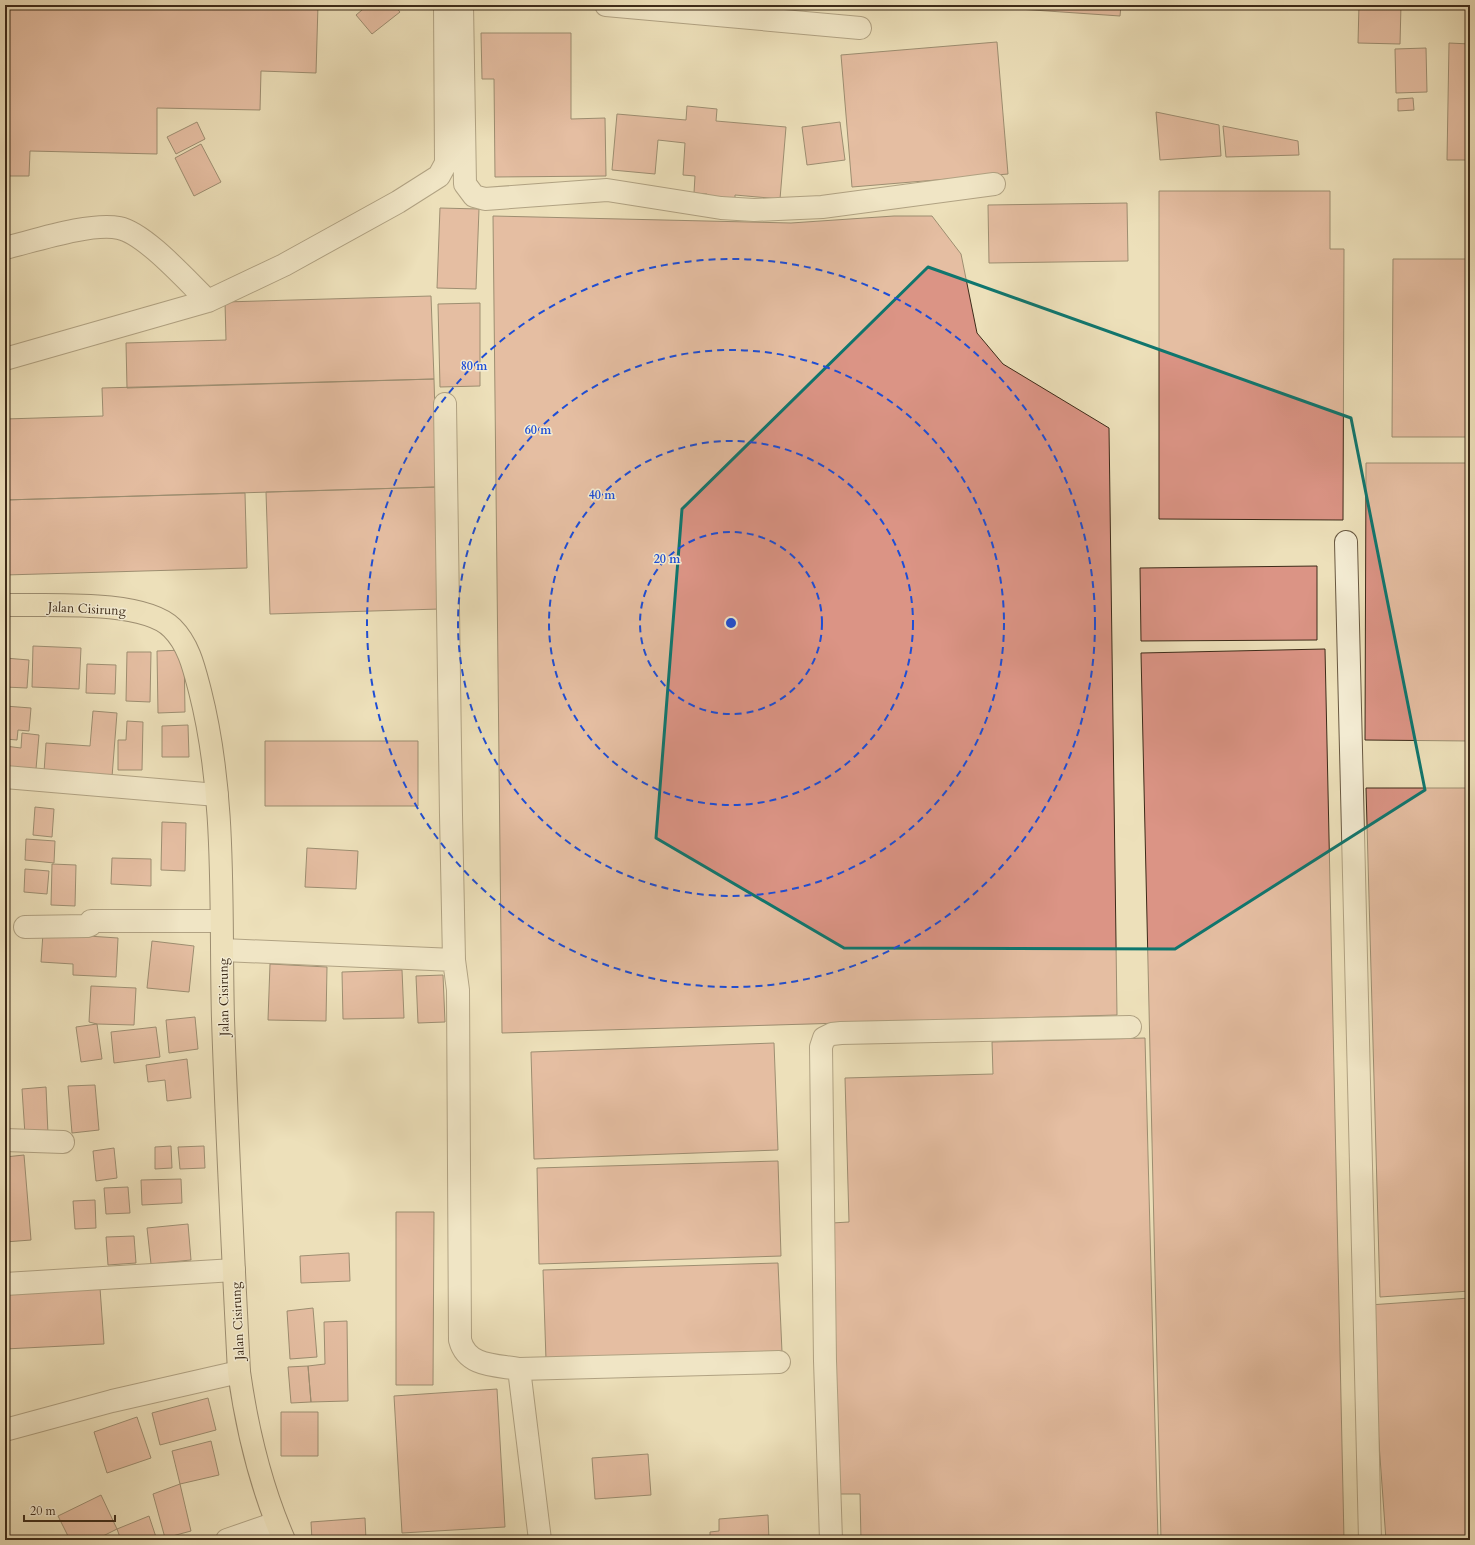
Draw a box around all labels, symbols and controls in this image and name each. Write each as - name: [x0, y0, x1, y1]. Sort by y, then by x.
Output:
- text: 80 m: [461, 358, 488, 374]
- text: 60 m: [525, 422, 552, 438]
- text: 40 m: [589, 487, 616, 503]
- text: 20 m: [654, 551, 681, 567]
- street label: Jalan Cisirung: [46, 598, 127, 620]
- centre of rings: [724, 616, 738, 630]
- street label: Jalan Cisirung: [214, 957, 234, 1038]
- street label: Jalan Cisirung: [227, 1281, 249, 1362]
- scale bar: [24, 1497, 115, 1523]
- text: 20 m: [30, 1503, 57, 1519]

